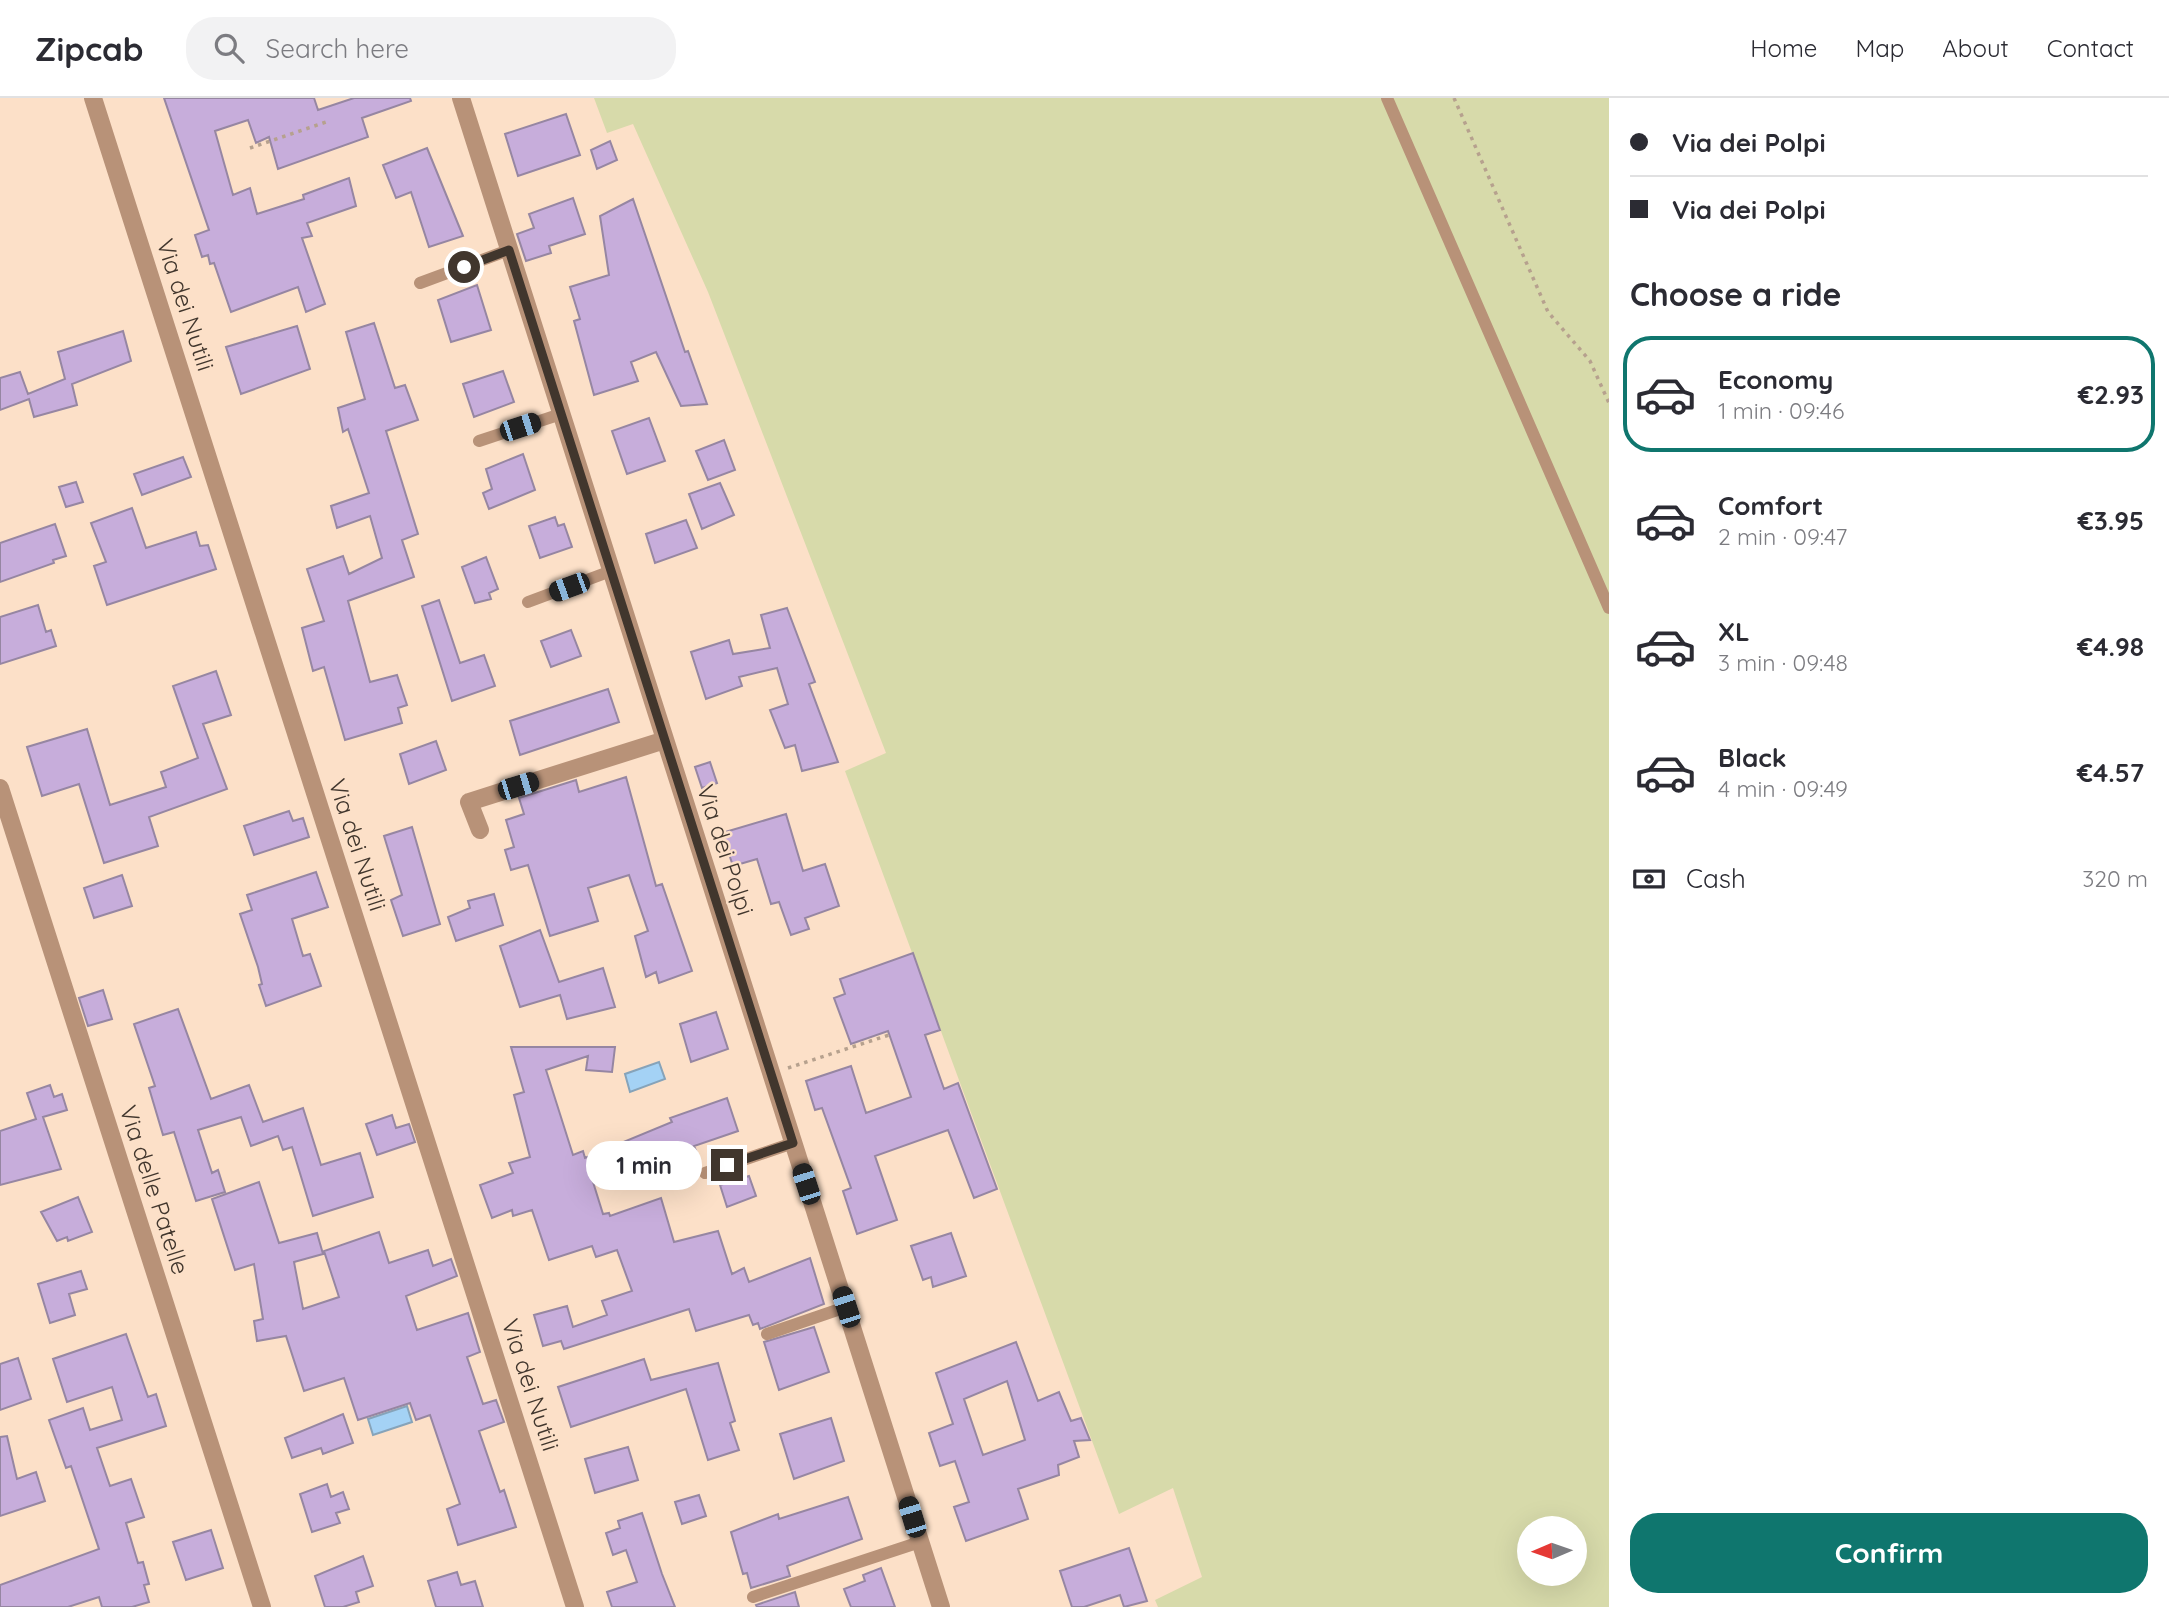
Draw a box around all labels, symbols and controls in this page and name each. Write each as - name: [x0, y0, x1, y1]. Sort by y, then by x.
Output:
- search box: [186, 17, 676, 80]
- text: Zipcab: [35, 28, 144, 69]
- icon: search: [210, 29, 248, 67]
- text: Search here: [266, 32, 409, 65]
- text: Home: [1750, 33, 1817, 63]
- text: Map: [1855, 33, 1904, 63]
- text: About: [1942, 33, 2009, 63]
- text: Contact: [2047, 33, 2134, 63]
- text: Via dei Polpi: [1672, 126, 1826, 159]
- text: Via dei Polpi: [1672, 193, 1826, 226]
- street label: Via dei Nutili: [151, 235, 221, 374]
- route start: [448, 251, 480, 283]
- text: Choose a ride: [1630, 274, 1842, 314]
- icon: car: [1634, 363, 1697, 426]
- text: Economy: [1718, 363, 1833, 396]
- text: €2.93: [2078, 378, 2144, 411]
- text: 1 min · 09:46: [1718, 396, 1844, 425]
- car: [497, 411, 544, 443]
- icon: car: [1634, 489, 1697, 552]
- text: Comfort: [1718, 489, 1823, 522]
- text: €3.95: [2078, 504, 2144, 537]
- text: 2 min · 09:47: [1718, 522, 1847, 551]
- car: [546, 570, 593, 604]
- icon: car: [1634, 615, 1697, 678]
- text: XL: [1718, 615, 1750, 648]
- text: €4.98: [2077, 630, 2144, 663]
- text: 3 min · 09:48: [1718, 648, 1848, 677]
- icon: car: [1634, 741, 1697, 804]
- text: Black: [1718, 741, 1787, 774]
- text: €4.57: [2077, 756, 2144, 789]
- car: [495, 770, 542, 802]
- text: 4 min · 09:49: [1718, 774, 1848, 803]
- street label: Via dei Nutili: [323, 775, 393, 914]
- street label: Via dei Polpi: [691, 781, 761, 919]
- icon: cash: [1630, 860, 1668, 898]
- text: Cash: [1686, 862, 1746, 895]
- text: 320 m: [2082, 864, 2148, 893]
- street label: Via delle Patelle: [114, 1101, 196, 1278]
- callout: 1 min: [587, 1140, 702, 1190]
- route end: [711, 1149, 743, 1181]
- text: 1 min: [616, 1151, 672, 1180]
- car: [790, 1161, 823, 1207]
- car: [830, 1284, 863, 1330]
- street label: Via dei Nutili: [496, 1315, 566, 1454]
- car: [896, 1494, 929, 1540]
- button: Confirm: [1630, 1513, 2148, 1593]
- north arrow: [1517, 1516, 1587, 1586]
- map controls: [1517, 1516, 1587, 1586]

